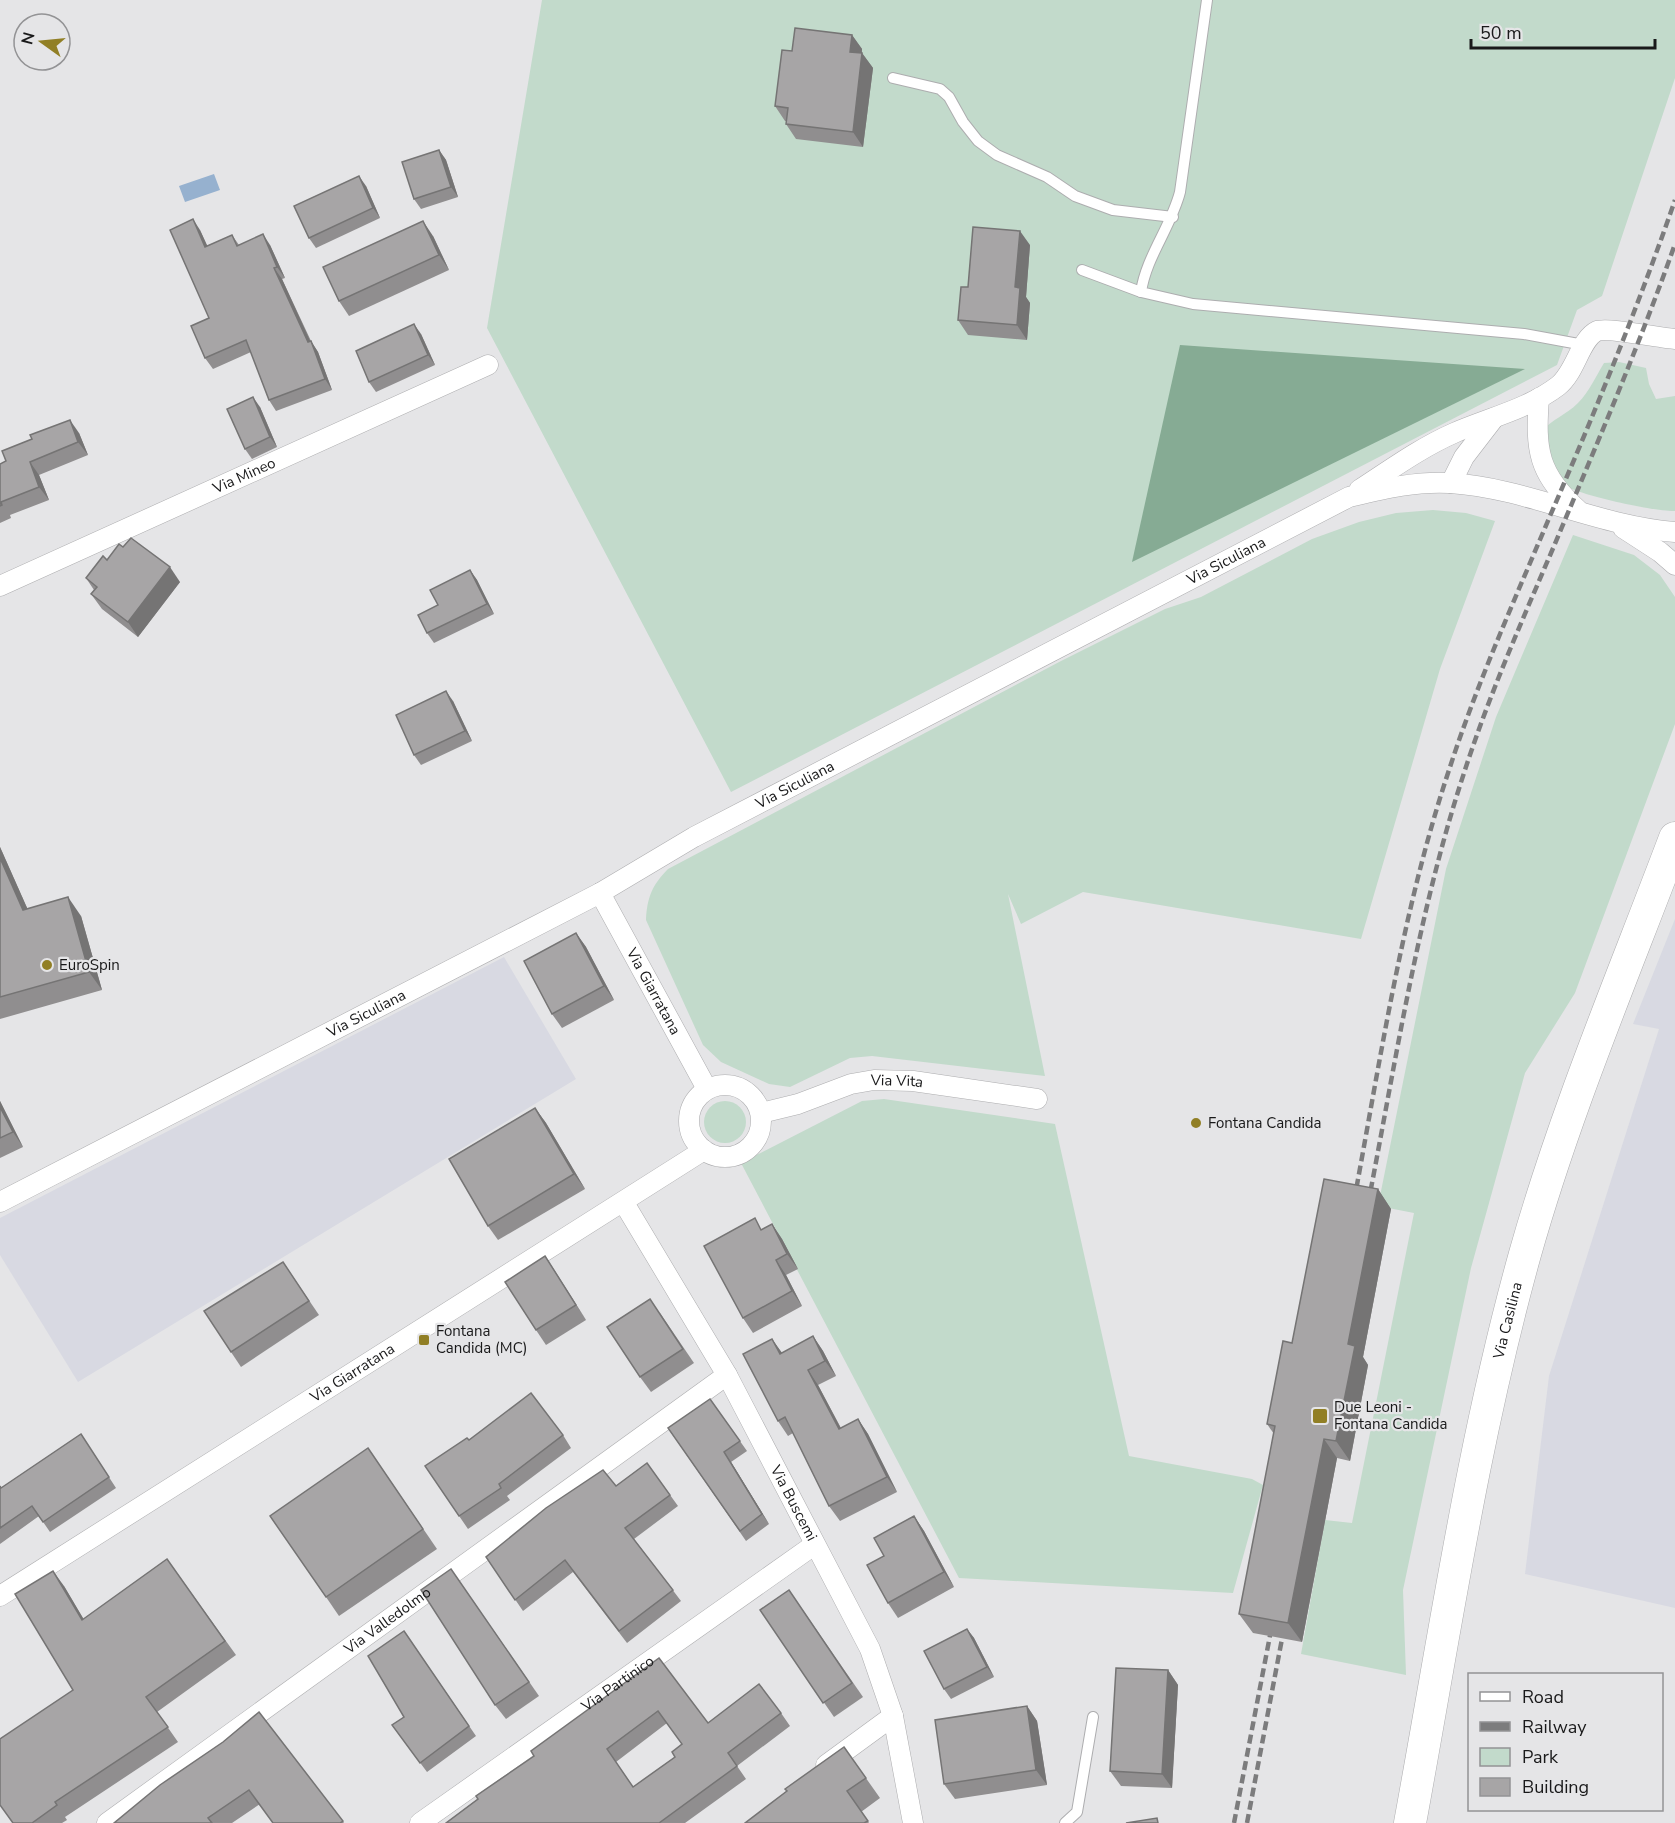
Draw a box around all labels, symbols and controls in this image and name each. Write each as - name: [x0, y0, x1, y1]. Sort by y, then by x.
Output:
- north arrow: [12, 12, 72, 72]
- scale bar: [1471, 12, 1656, 50]
- text: 50 m: [1480, 21, 1522, 45]
- text: N: [16, 30, 41, 47]
- street label: Via Mineo: [209, 453, 279, 499]
- street label: Via Siculiana: [1183, 532, 1269, 590]
- street label: Via Siculiana: [751, 756, 838, 814]
- street label: Via Giarratana: [621, 943, 686, 1038]
- place label: EuroSpin: [59, 955, 120, 975]
- marker: EuroSpin: [40, 958, 54, 972]
- street label: Via Siculiana: [323, 985, 409, 1042]
- street label: Via Vita: [869, 1070, 925, 1092]
- place label: Fontana Candida: [1208, 1113, 1322, 1133]
- marker: Fontana Candida: [1189, 1116, 1203, 1130]
- street label: Via Casilina: [1488, 1280, 1527, 1362]
- place label: Fontana Candida (MC): [436, 1321, 528, 1358]
- marker: Fontana Candida (MC): [417, 1333, 431, 1347]
- street label: Via Giarratana: [305, 1339, 398, 1408]
- place label: Due Leoni - Fontana Candida: [1334, 1397, 1448, 1434]
- marker: Due Leoni - Fontana Candida: [1311, 1407, 1329, 1425]
- street label: Via Buscemi: [765, 1461, 822, 1544]
- street label: Via Valledolmo: [339, 1582, 435, 1659]
- street label: Via Partinico: [577, 1651, 658, 1717]
- legend: [1468, 1673, 1663, 1811]
- text: Road: [1522, 1685, 1564, 1709]
- text: Railway: [1522, 1715, 1587, 1739]
- text: Park: [1522, 1745, 1559, 1769]
- text: Building: [1522, 1775, 1589, 1799]

